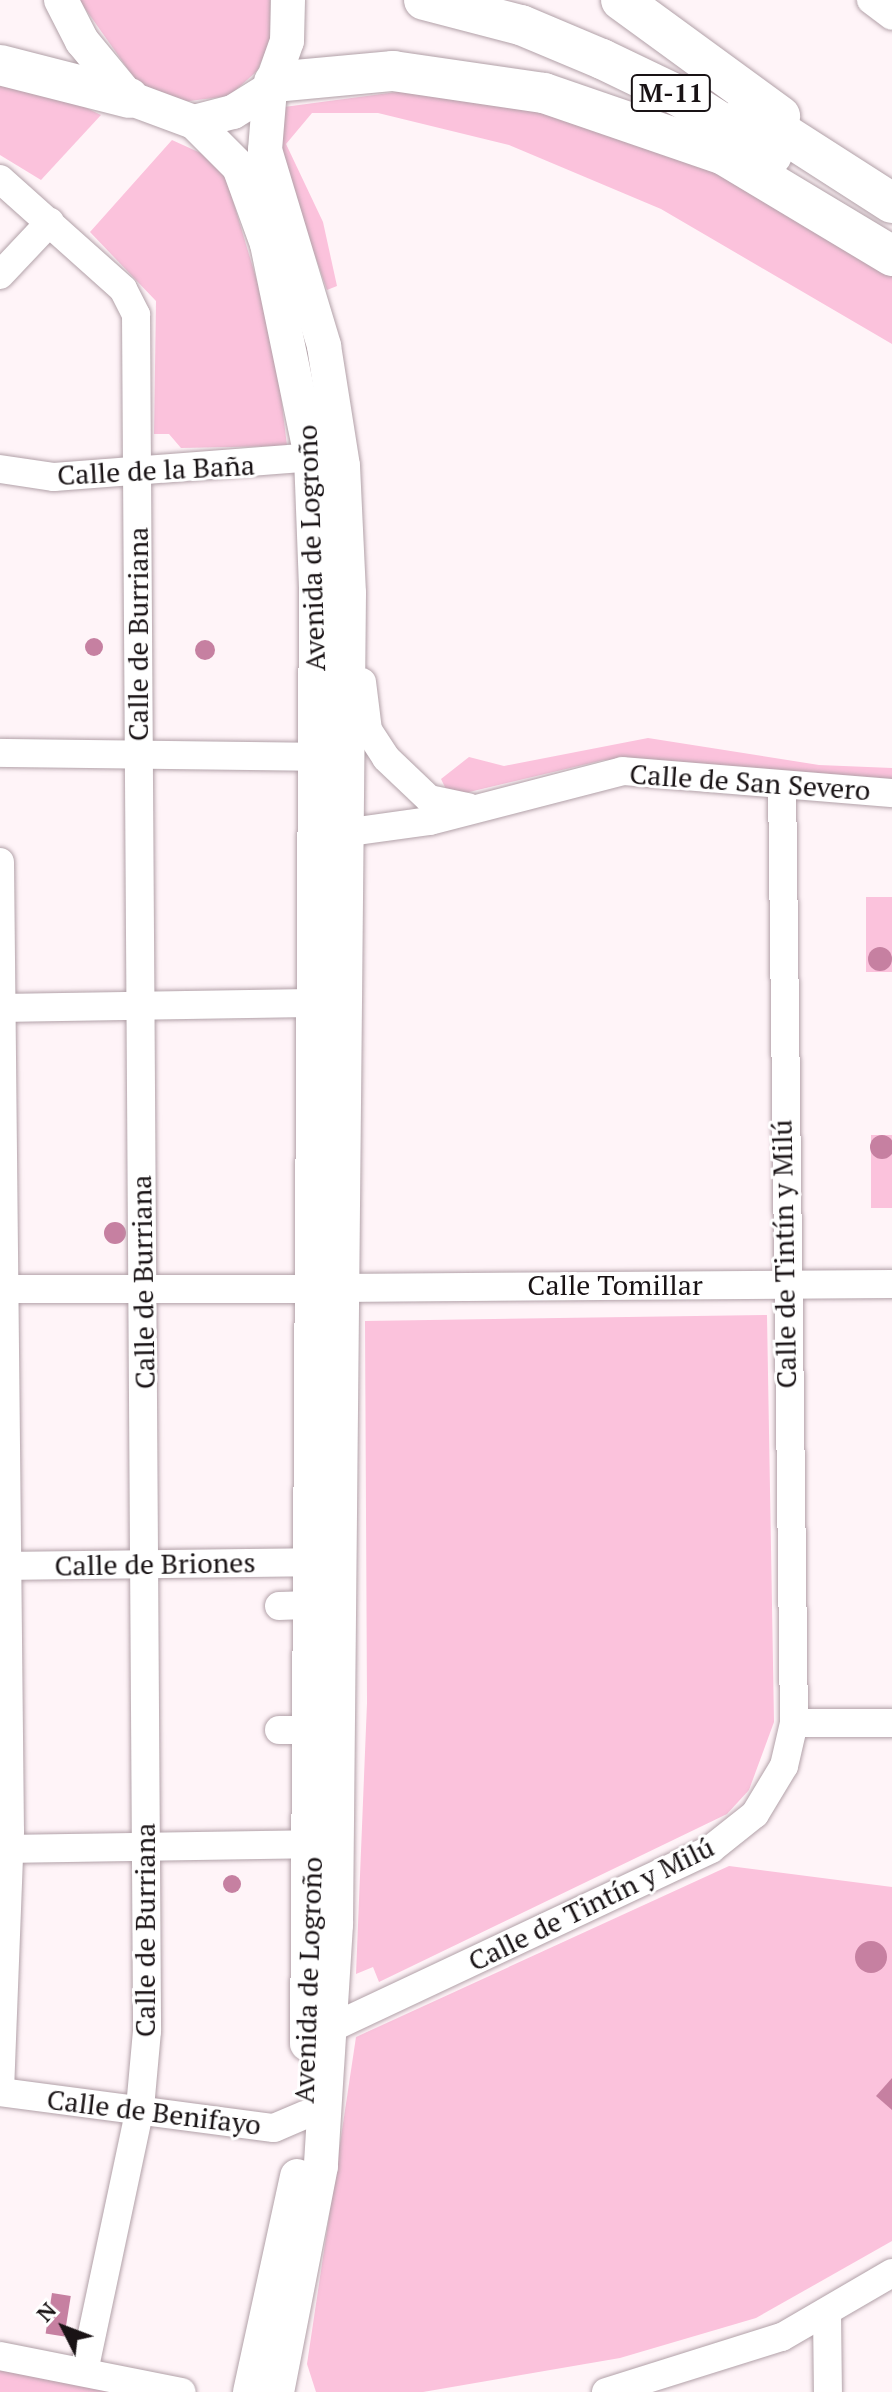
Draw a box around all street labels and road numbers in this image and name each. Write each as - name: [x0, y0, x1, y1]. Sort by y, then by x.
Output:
- road number: M-11: [629, 71, 713, 115]
- street label: Avenida de Logroño: [290, 424, 332, 672]
- street label: Calle de la Baña: [56, 448, 256, 492]
- street label: Calle de Burriana: [121, 527, 155, 741]
- street label: Calle de San Severo: [628, 757, 872, 807]
- street label: Calle de Tintín y Milú: [765, 1119, 803, 1389]
- street label: Calle de Burriana: [124, 1174, 162, 1390]
- street label: Calle Tomillar: [527, 1268, 703, 1302]
- street label: Calle de Briones: [54, 1545, 256, 1583]
- street label: Calle de Burriana: [128, 1823, 162, 2037]
- street label: Calle de Tintín y Milú: [463, 1830, 719, 1978]
- street label: Avenida de Logroño: [287, 1856, 329, 2104]
- street label: Calle de Benifayo: [45, 2082, 263, 2142]

